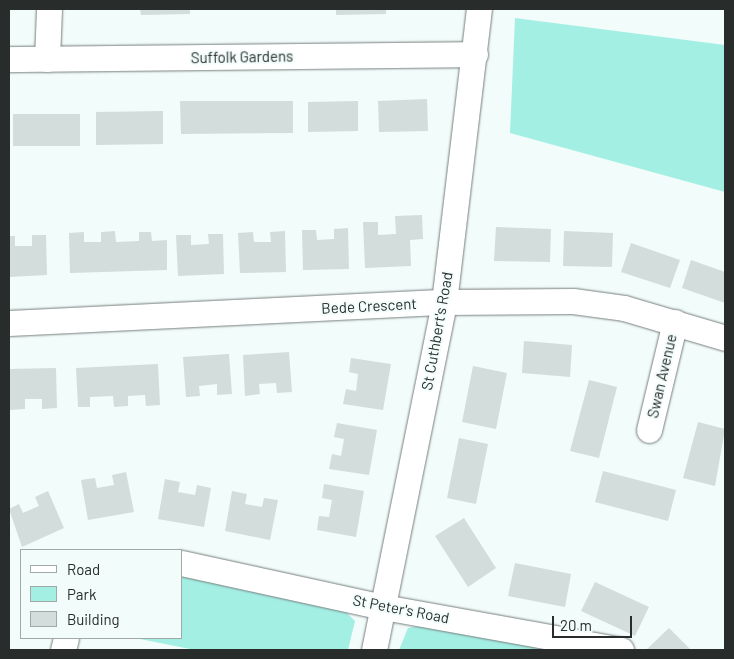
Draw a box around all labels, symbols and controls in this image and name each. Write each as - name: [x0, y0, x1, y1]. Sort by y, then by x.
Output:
- street label: Suffolk Gardens: [191, 47, 293, 67]
- street label: St Cuthbert's Road: [418, 270, 456, 392]
- street label: Bede Crescent: [321, 295, 417, 317]
- street label: Swan Avenue: [644, 332, 680, 420]
- legend: [20, 549, 182, 639]
- text: Road: [67, 560, 100, 578]
- text: Park: [67, 585, 96, 603]
- street label: St Peter's Road: [351, 591, 451, 627]
- scale bar: [554, 606, 634, 638]
- text: Building: [67, 610, 120, 628]
- text: 20 m: [560, 616, 592, 634]

